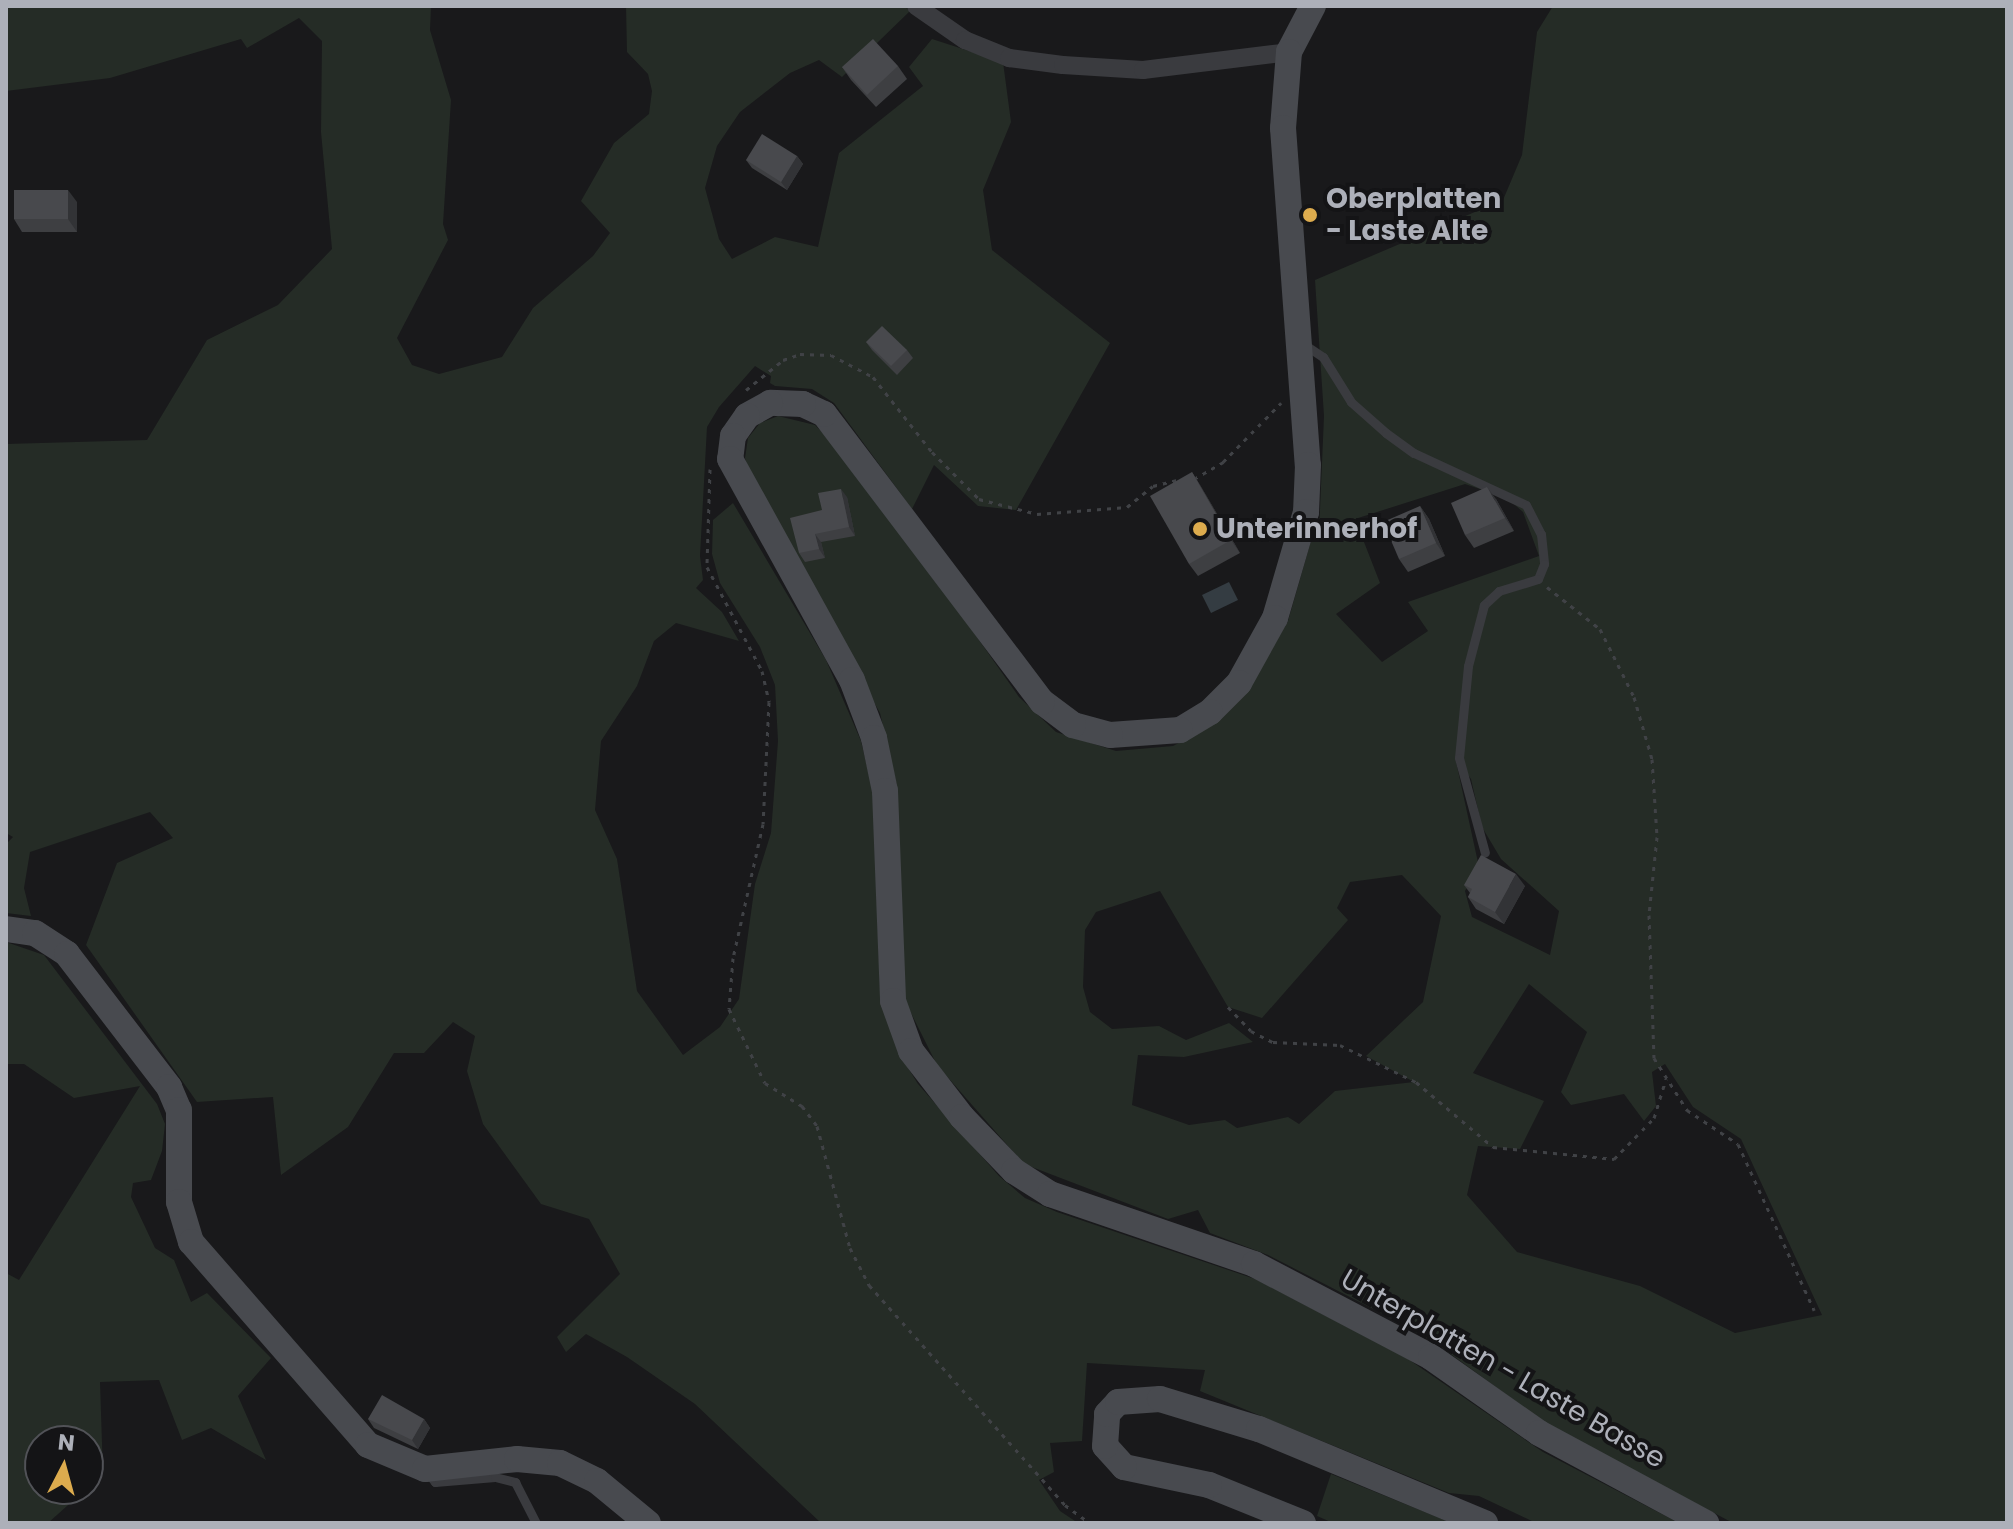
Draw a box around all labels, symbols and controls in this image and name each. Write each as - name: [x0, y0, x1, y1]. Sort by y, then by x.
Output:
- place label: Oberplatten - Laste Alte: [1326, 182, 1501, 248]
- marker: Oberplatten - Laste Alte: [1301, 206, 1319, 224]
- place label: Unterinnerhof: [1216, 512, 1417, 546]
- marker: Unterinnerhof: [1191, 520, 1209, 538]
- street label: Unterplatten - Laste Basse: [1335, 1262, 1671, 1476]
- north arrow: [24, 1425, 104, 1505]
- text: N: [56, 1426, 76, 1459]

